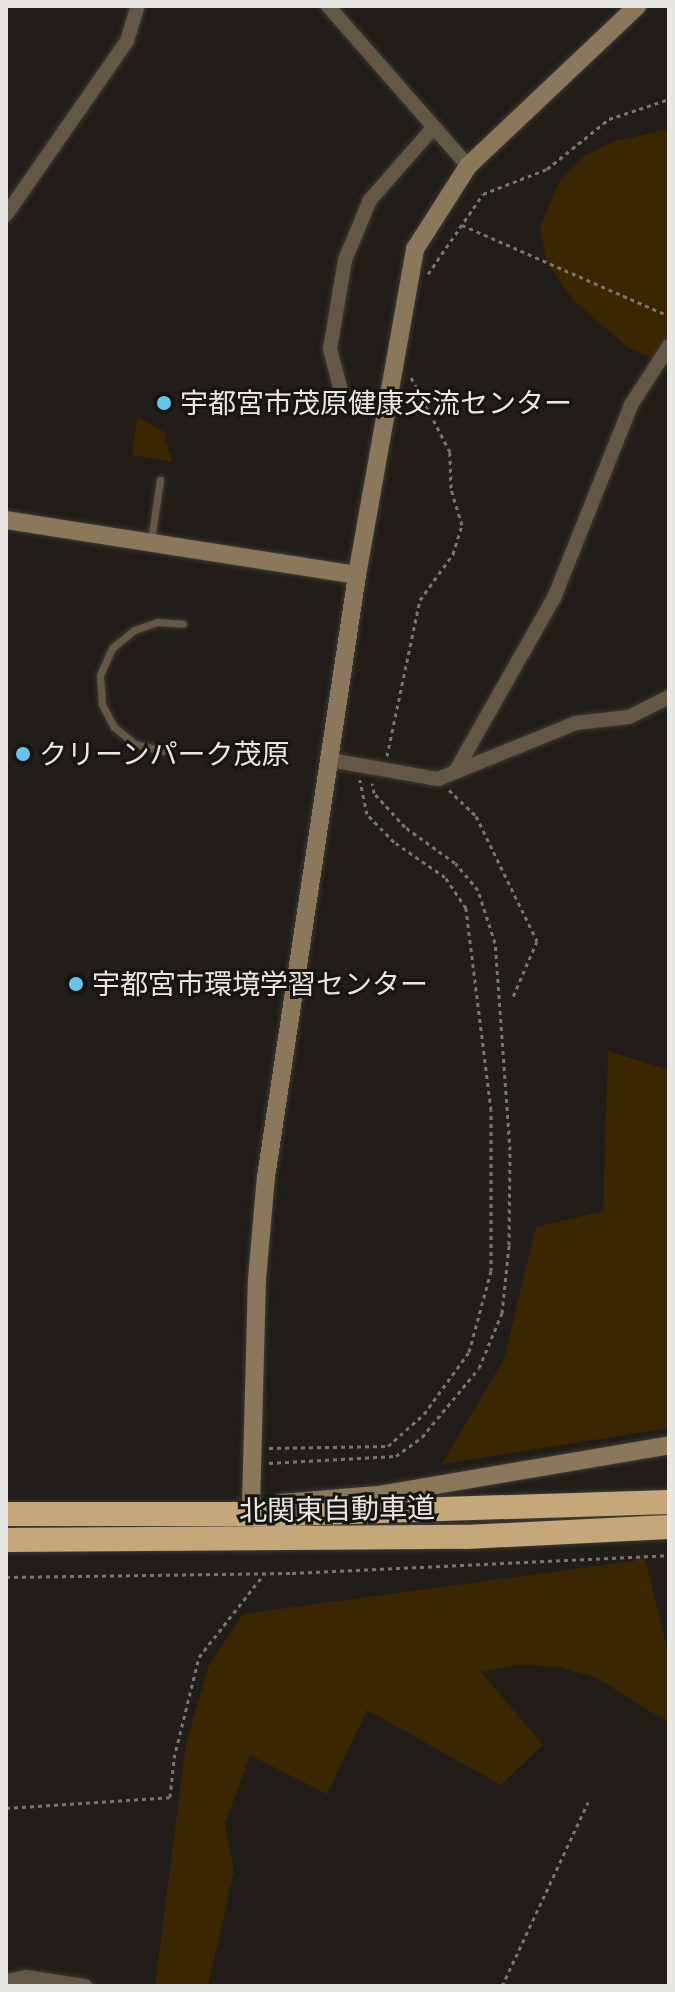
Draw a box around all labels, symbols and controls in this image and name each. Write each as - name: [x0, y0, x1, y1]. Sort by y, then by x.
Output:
- place label: 宇都宮市茂原健康交流センター: [180, 386, 572, 420]
- marker: 宇都宮市茂原健康交流センター: [155, 394, 173, 412]
- place label: クリーンパーク茂原: [39, 737, 291, 771]
- marker: クリーンパーク茂原: [14, 745, 32, 763]
- place label: 宇都宮市環境学習センター: [92, 967, 428, 1001]
- marker: 宇都宮市環境学習センター: [67, 975, 85, 993]
- street label: 北関東自動車道: [239, 1490, 435, 1528]

